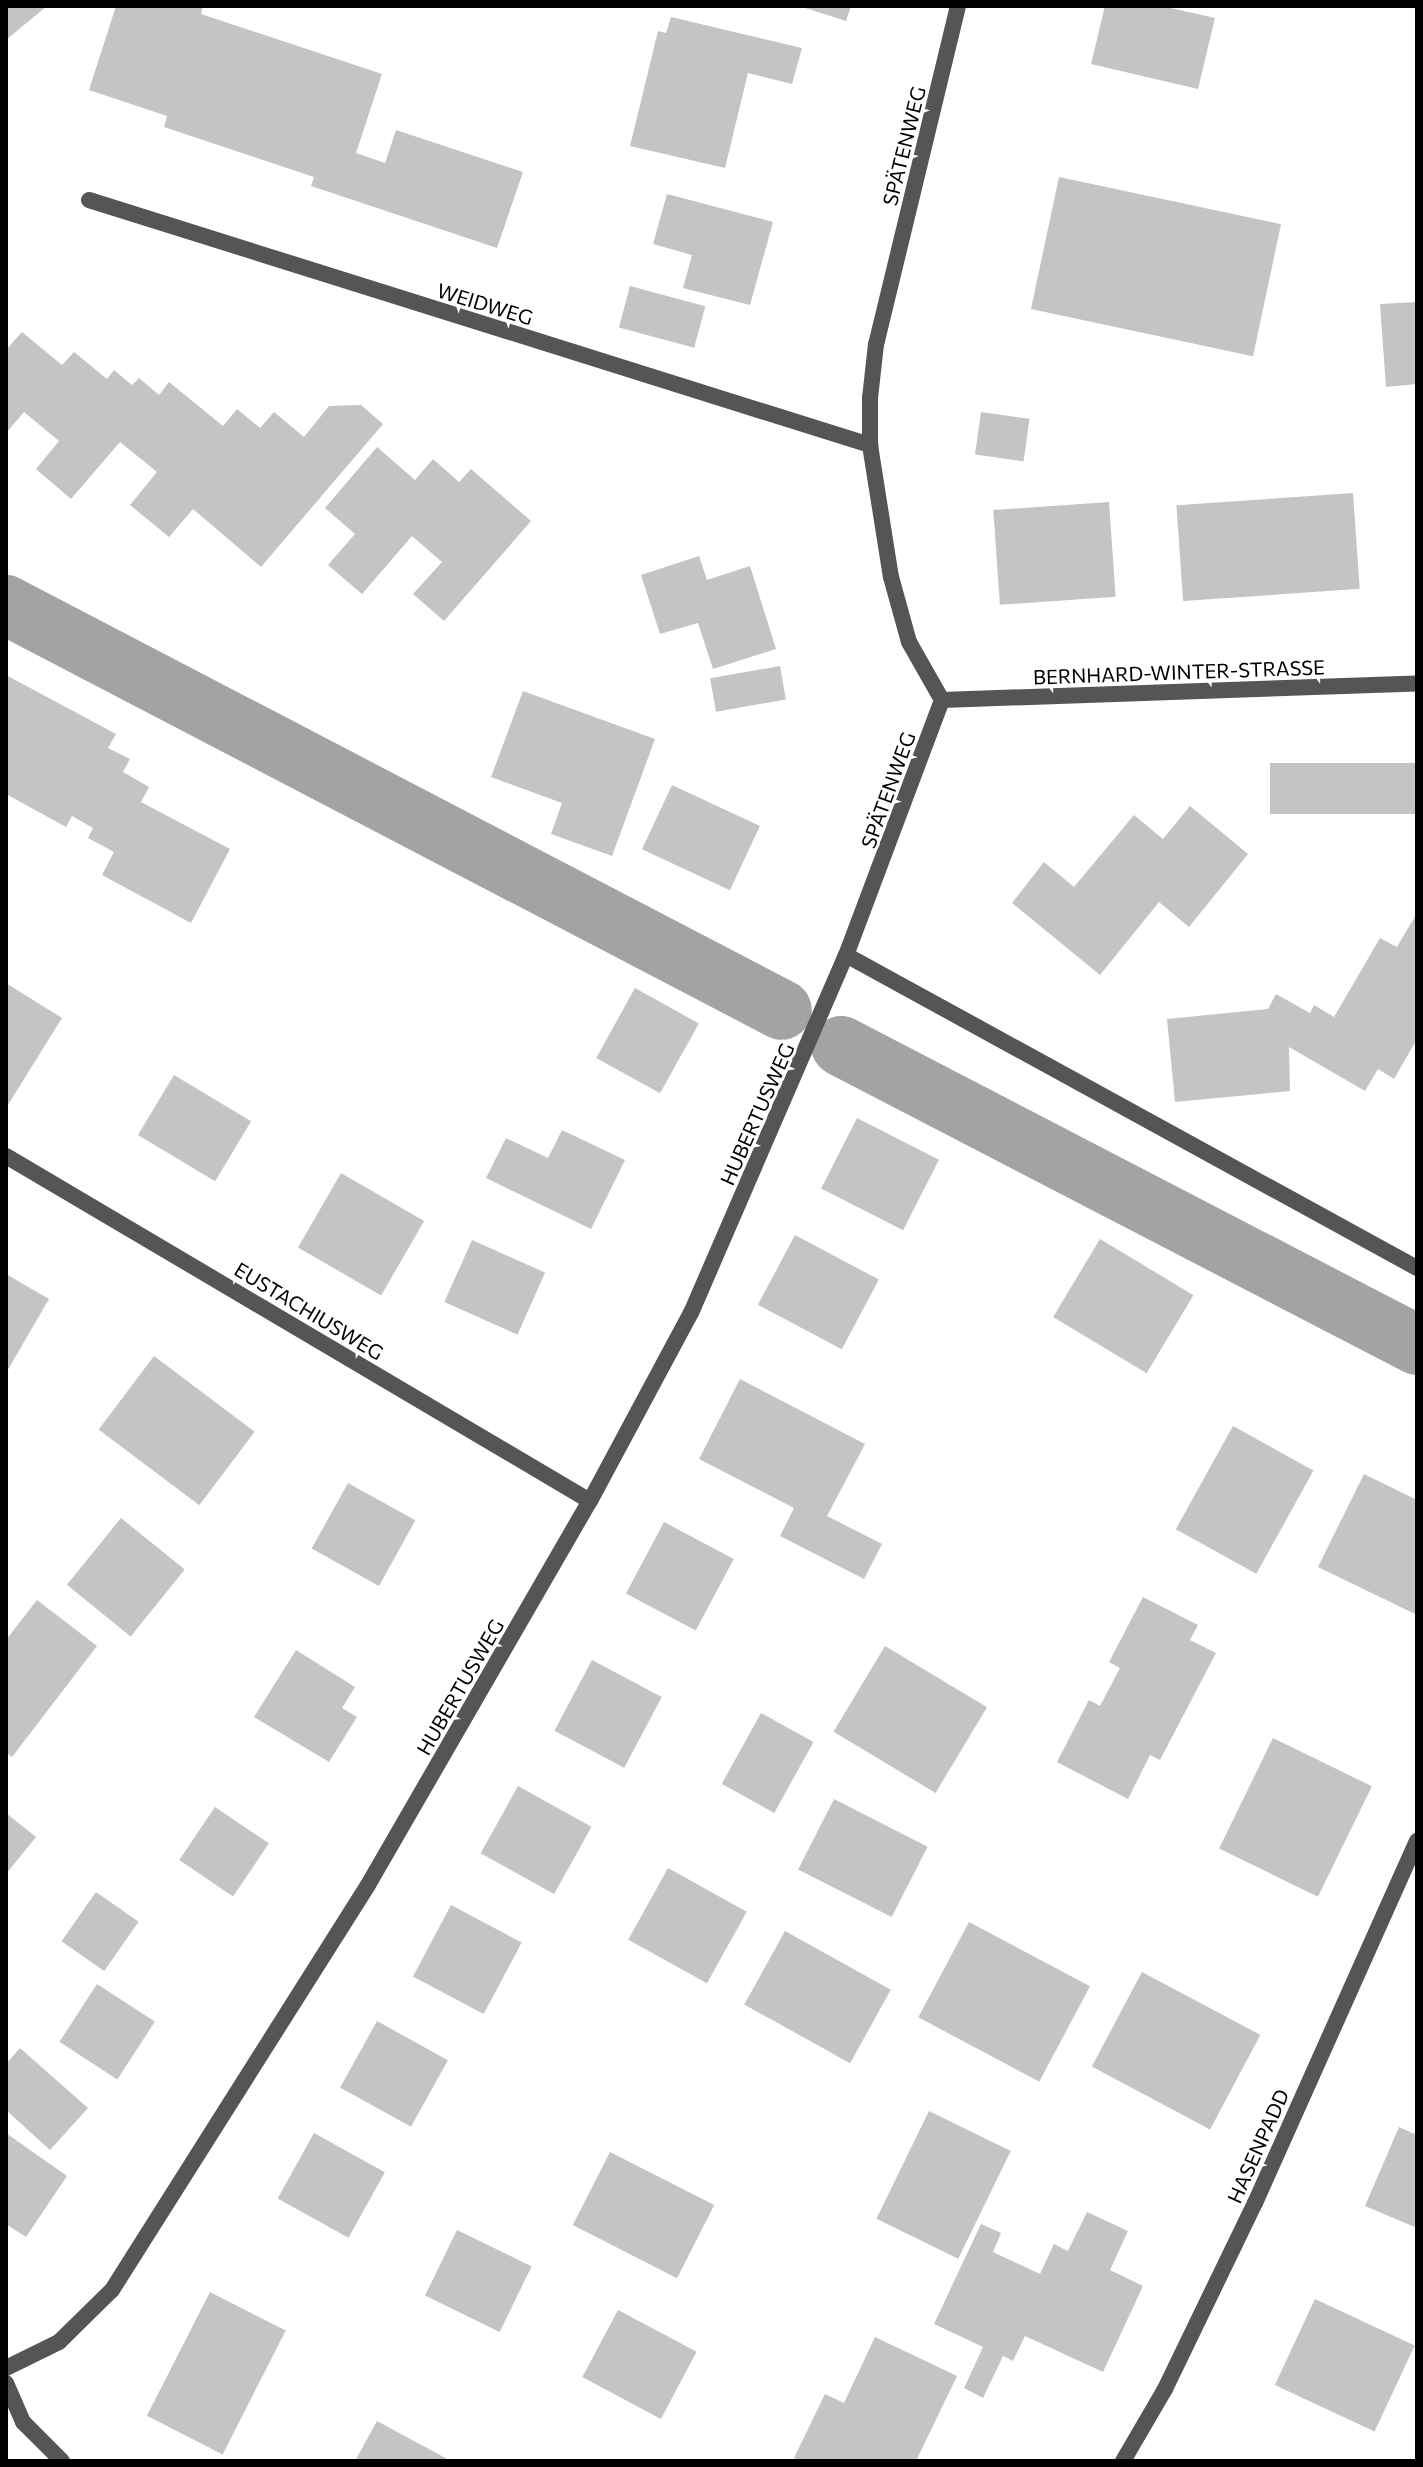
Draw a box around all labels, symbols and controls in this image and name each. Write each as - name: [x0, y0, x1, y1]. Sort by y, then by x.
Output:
- street label: SPÄTENWEG: [878, 84, 930, 208]
- street label: WEIDWEG: [434, 278, 536, 330]
- street label: BERNHARD-WINTER-STRASSE: [1033, 655, 1325, 689]
- street label: SPÄTENWEG: [856, 729, 920, 851]
- street label: HUBERTUSWEG: [715, 1039, 799, 1189]
- street label: EUSTACHIUSWEG: [230, 1257, 388, 1365]
- street label: HUBERTUSWEG: [411, 1615, 509, 1759]
- street label: HASENPADD: [1222, 2085, 1294, 2207]

